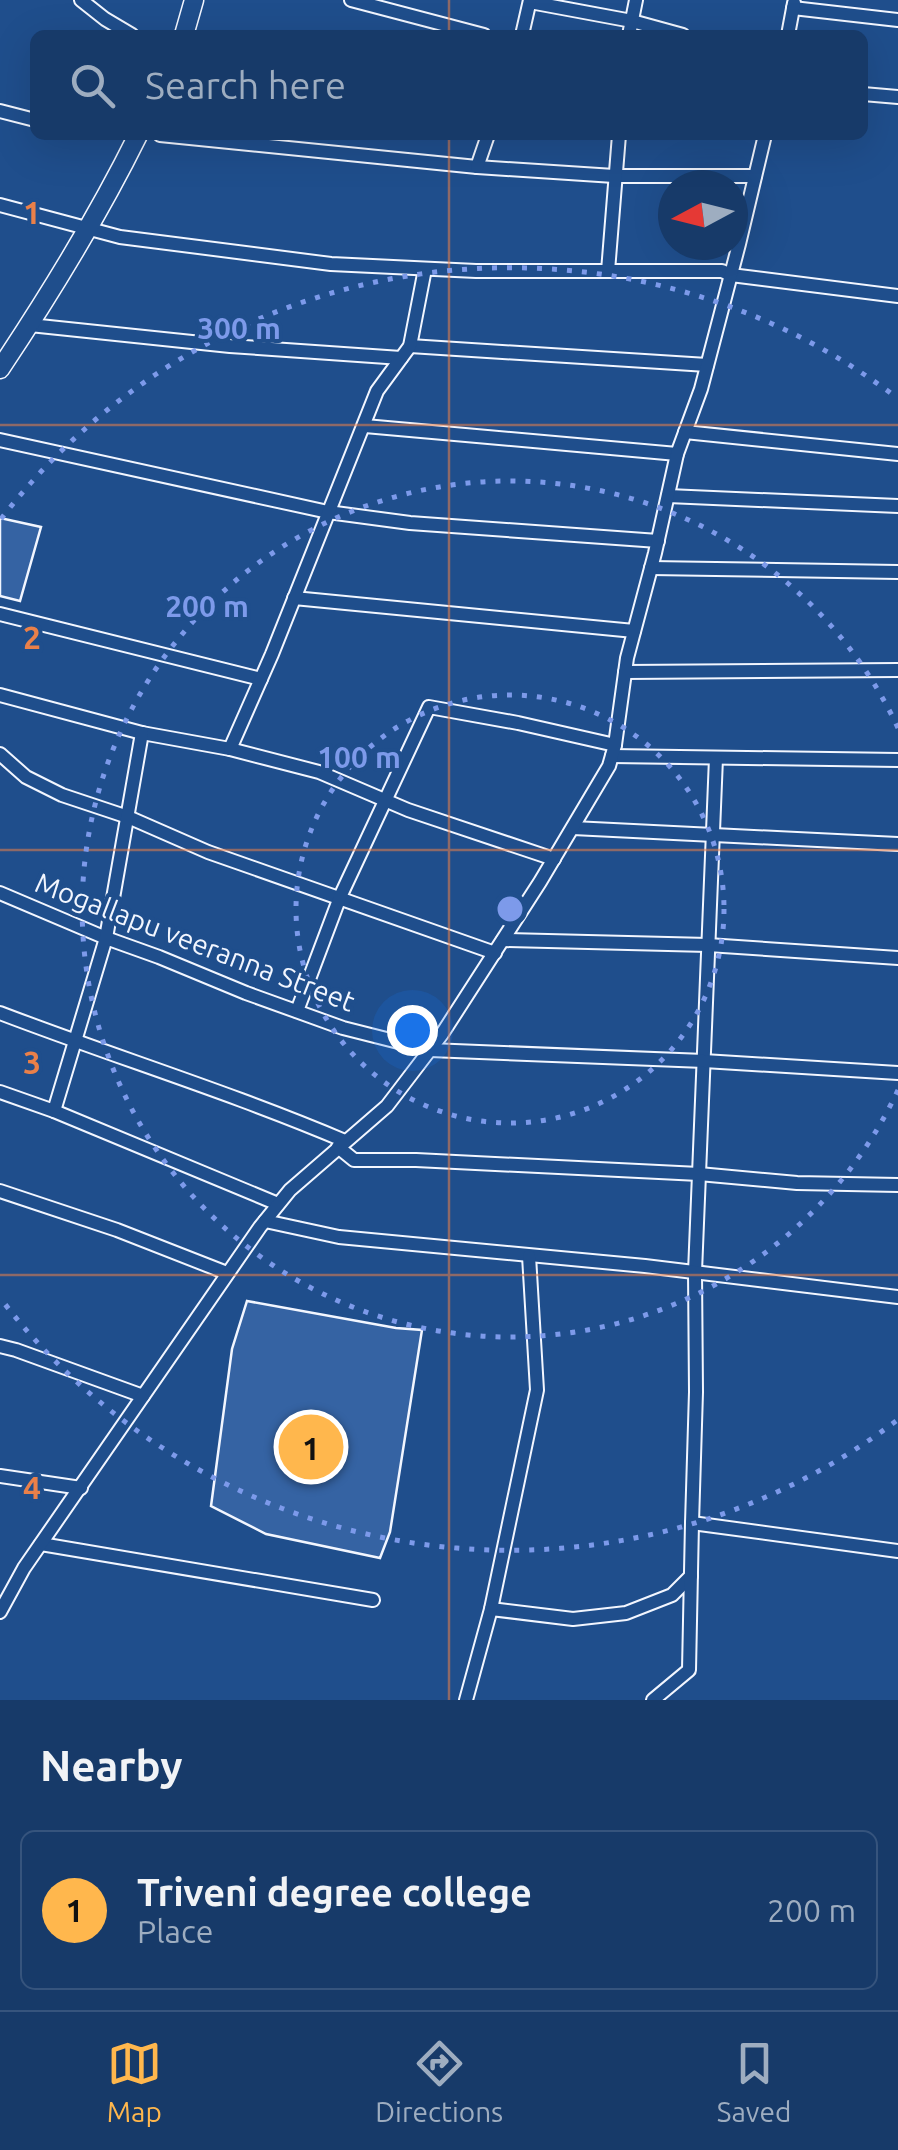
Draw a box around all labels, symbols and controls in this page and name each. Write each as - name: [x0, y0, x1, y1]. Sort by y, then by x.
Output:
- search box: [30, 30, 868, 140]
- icon: search: [65, 58, 120, 113]
- text: Search here: [145, 64, 346, 106]
- north arrow: [658, 170, 748, 260]
- text: 1: [23, 194, 41, 230]
- text: 300 m: [197, 311, 281, 345]
- text: 200 m: [165, 589, 249, 623]
- text: 2: [23, 619, 41, 655]
- text: 100 m: [317, 740, 401, 774]
- street label: Mogallapu veeranna Street: [31, 866, 359, 1017]
- centre of rings: [492, 891, 528, 927]
- your location: [387, 1005, 438, 1056]
- text: 3: [23, 1044, 41, 1080]
- pin: 1: [278, 1410, 344, 1484]
- text: 4: [23, 1469, 41, 1505]
- text: Nearby: [40, 1742, 183, 1789]
- text: Triveni degree college: [137, 1871, 532, 1913]
- text: 1: [65, 1892, 84, 1928]
- text: 200 m: [767, 1892, 856, 1928]
- text: Place: [137, 1913, 213, 1949]
- tab: Map: [107, 2036, 162, 2127]
- tab: Directions: [375, 2036, 503, 2127]
- tab: Saved: [717, 2036, 791, 2127]

